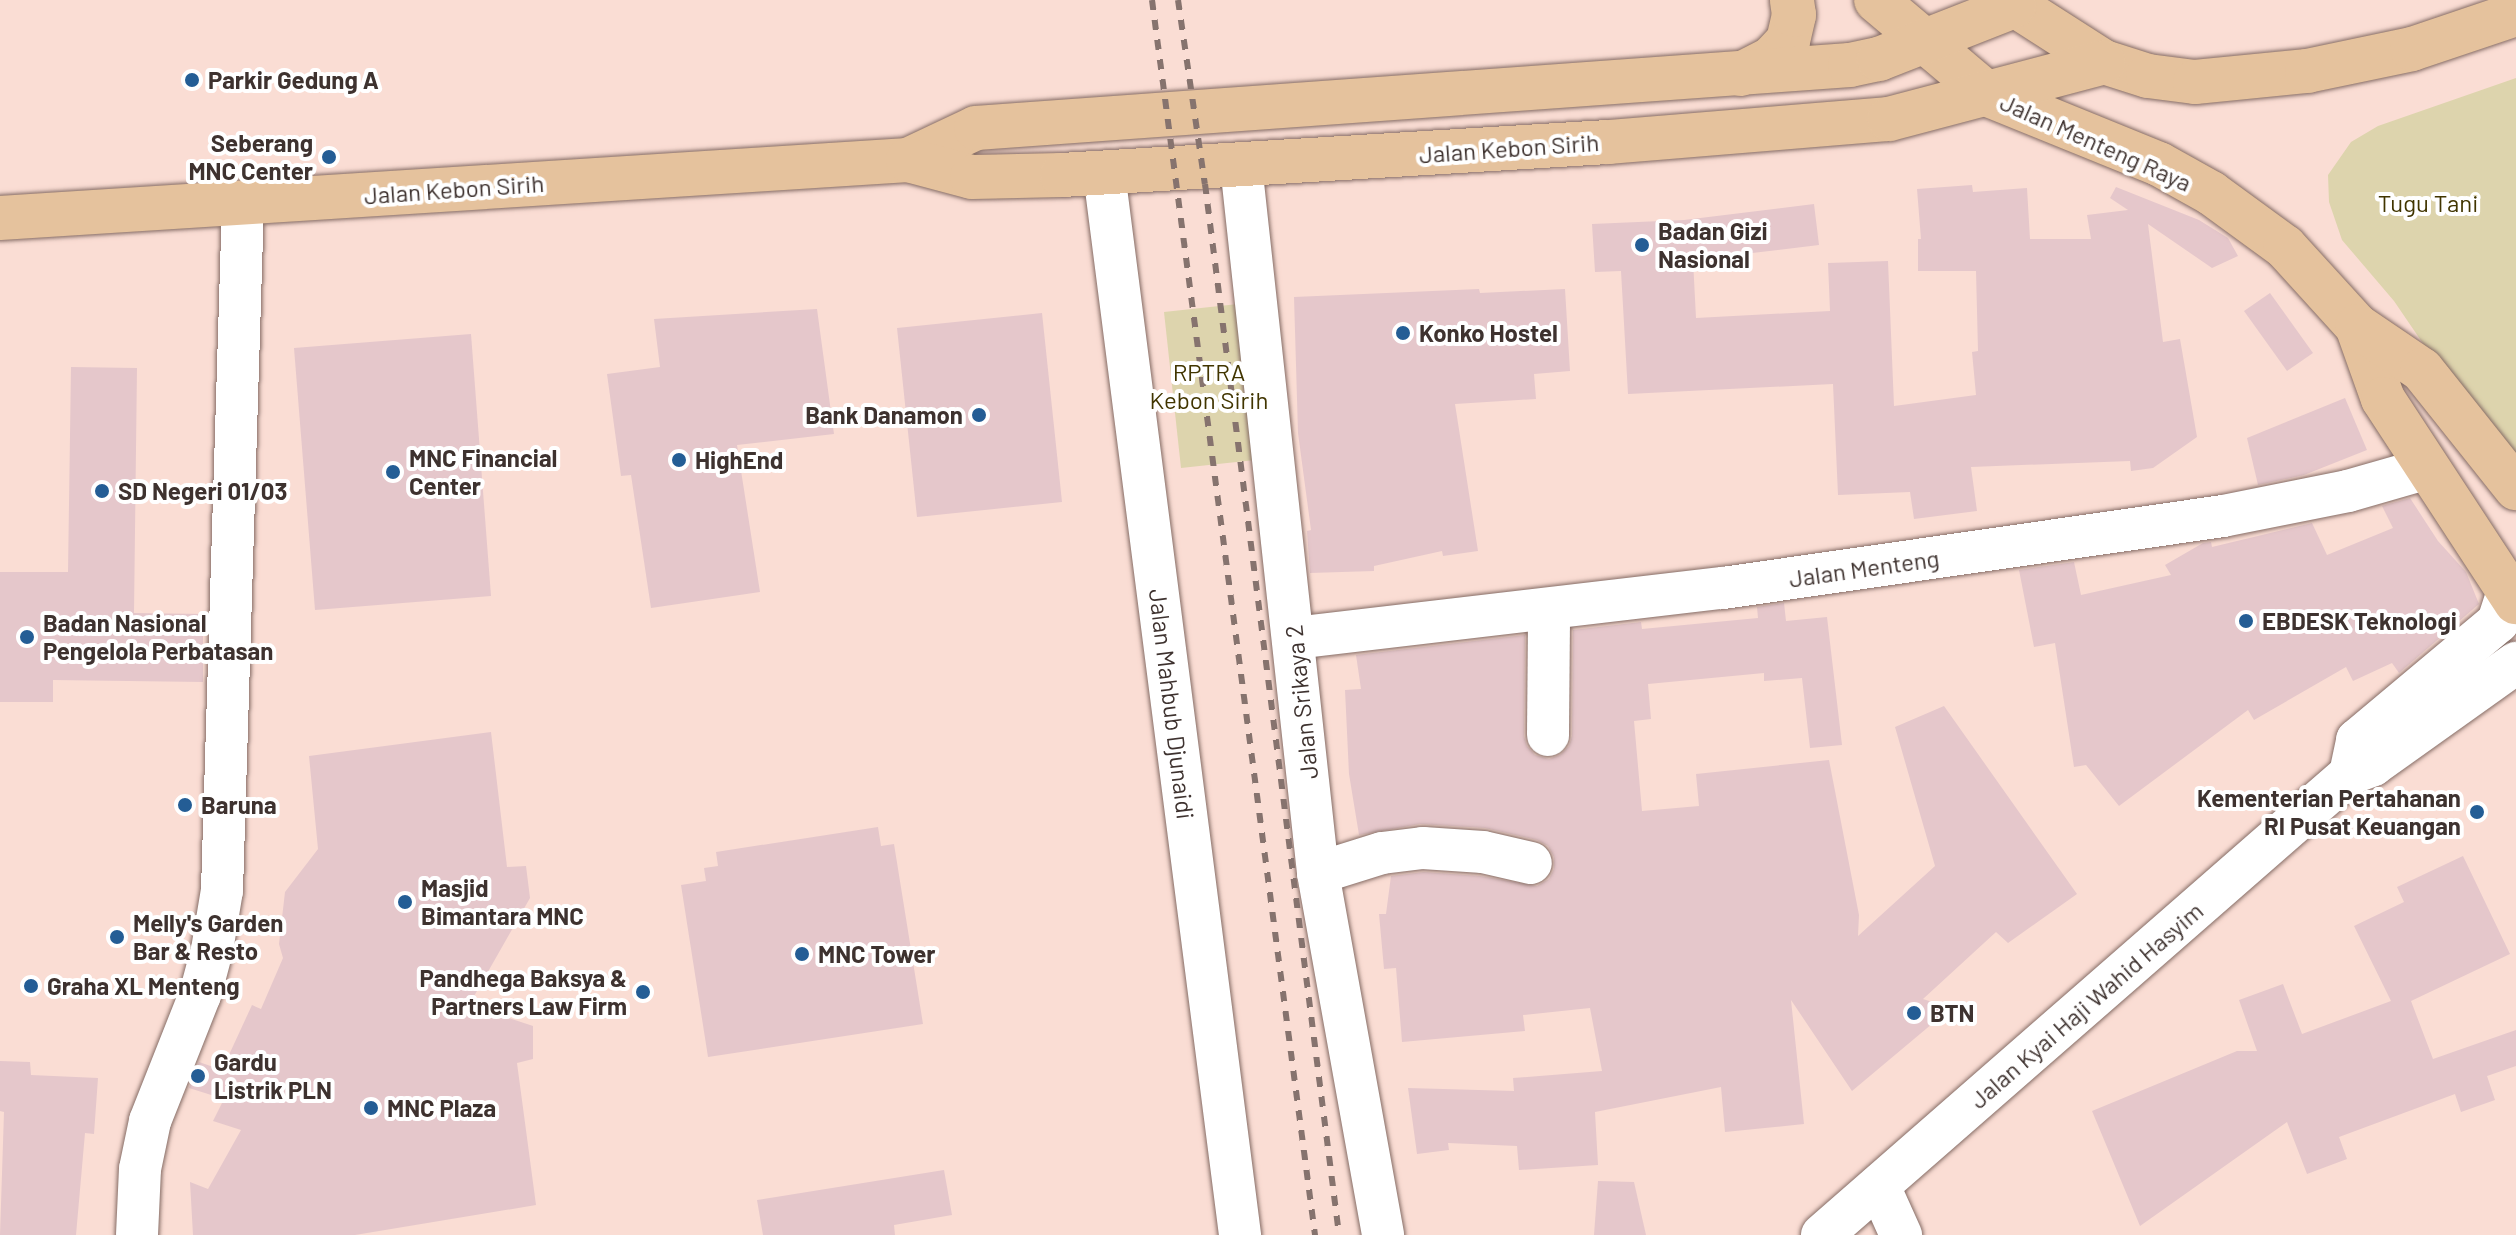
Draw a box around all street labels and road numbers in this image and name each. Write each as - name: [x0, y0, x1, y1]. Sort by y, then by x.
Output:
- street label: Jalan Menteng Raya: [1996, 87, 2196, 197]
- street label: Jalan Kebon Sirih: [1418, 127, 1600, 169]
- street label: Jalan Kebon Sirih: [363, 168, 545, 210]
- street label: Jalan Menteng: [1787, 543, 1941, 593]
- street label: Jalan Mahbub Djunaidi: [1144, 587, 1200, 821]
- street label: Jalan Srikaya 2: [1279, 623, 1323, 781]
- street label: Jalan Kyai Haji Wahid Hasyim: [1964, 896, 2208, 1114]

